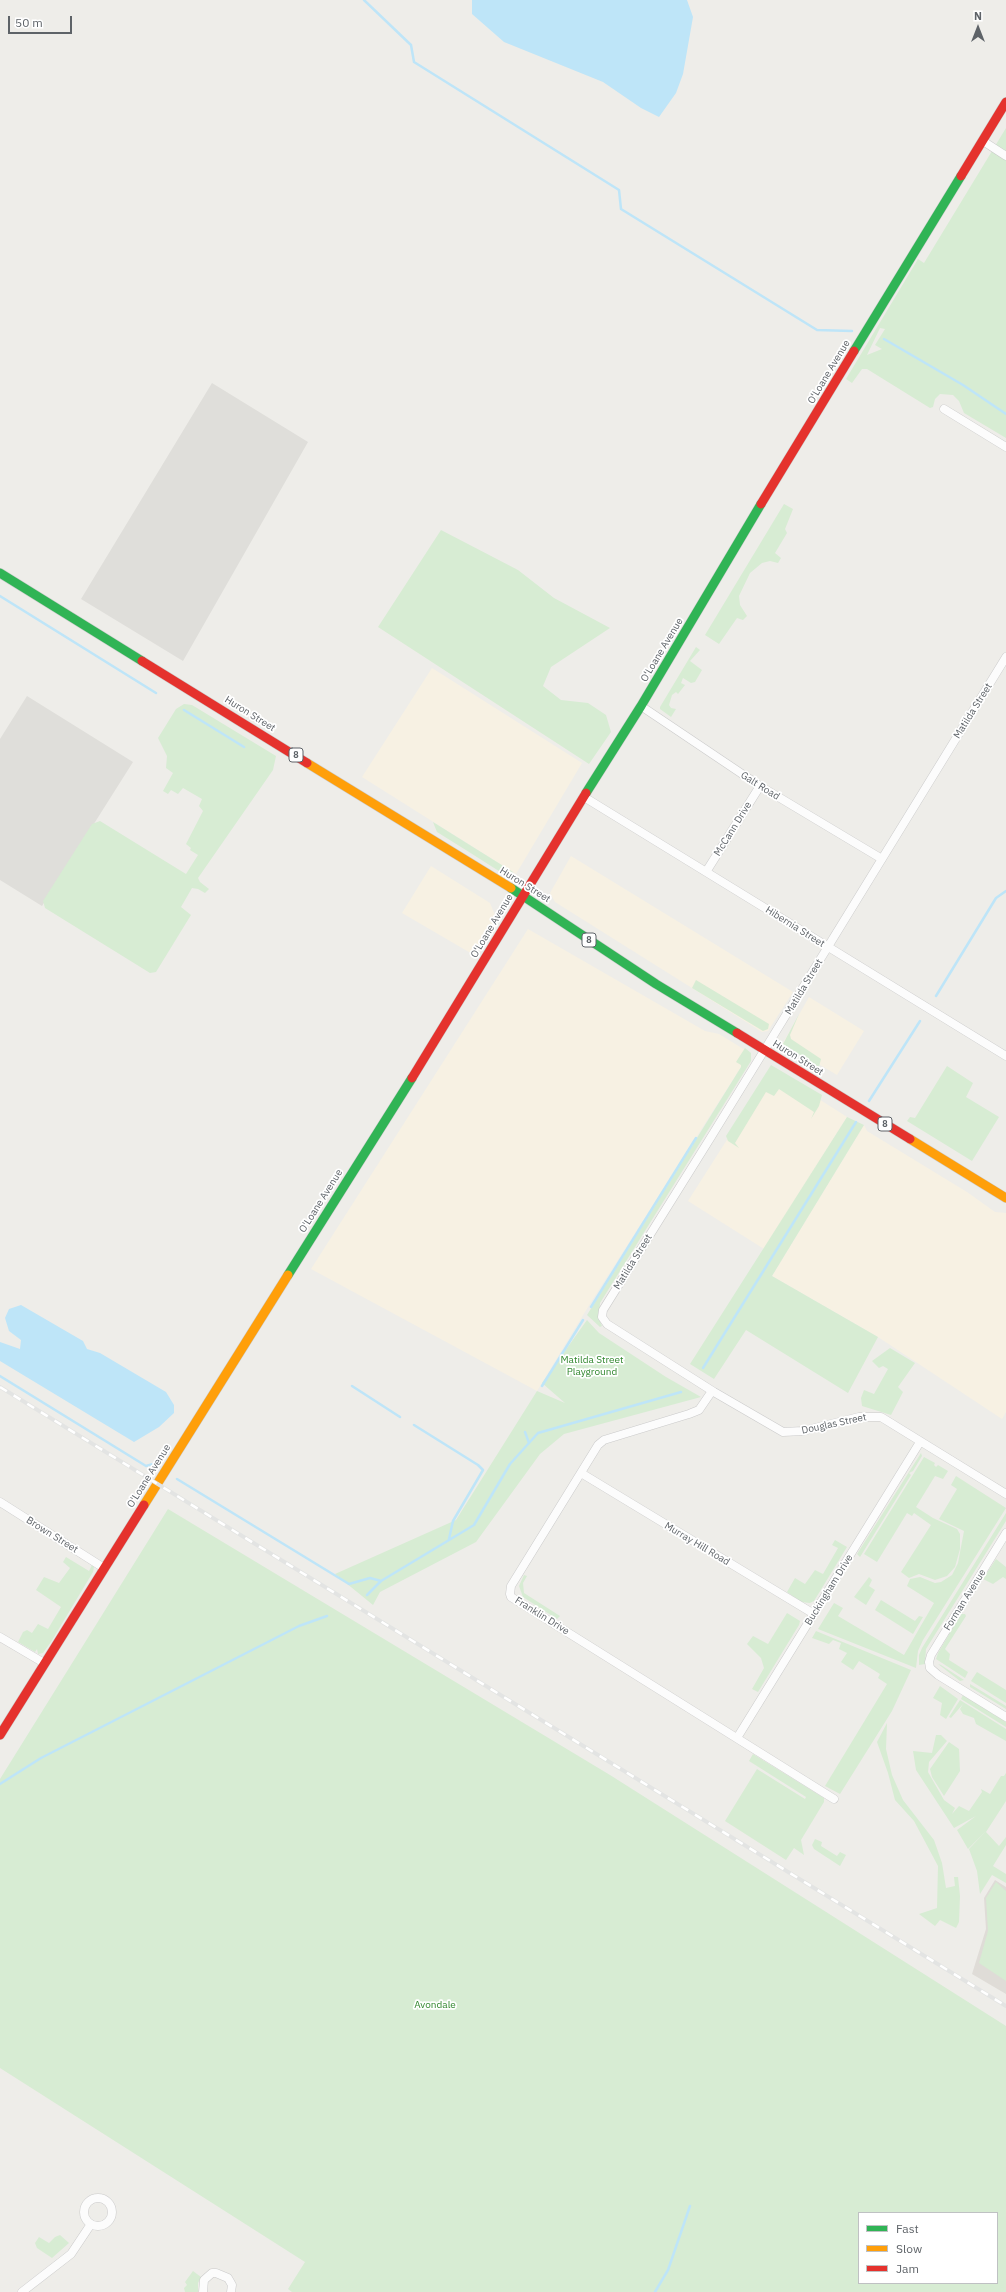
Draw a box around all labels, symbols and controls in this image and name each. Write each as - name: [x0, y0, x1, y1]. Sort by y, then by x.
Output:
- scale bar: [10, 8, 74, 34]
- north arrow: [958, 8, 998, 48]
- text: N: [974, 9, 982, 23]
- text: 50 m: [15, 15, 43, 30]
- street label: O'Loane Avenue: [805, 338, 853, 406]
- street label: O'Loane Avenue: [638, 616, 686, 684]
- street label: Matilda Street: [951, 681, 995, 741]
- street label: Huron Street: [222, 694, 278, 734]
- road number: 8: [289, 748, 303, 762]
- street label: Galt Road: [738, 769, 782, 803]
- street label: McCann Drive: [712, 800, 754, 858]
- street label: Huron Street: [497, 865, 553, 905]
- street label: O'Loane Avenue: [468, 892, 516, 960]
- street label: Hibernia Street: [763, 904, 827, 950]
- road number: 8: [582, 933, 596, 947]
- street label: Matilda Street: [783, 957, 825, 1017]
- street label: Huron Street: [770, 1038, 826, 1078]
- road number: 8: [878, 1117, 892, 1131]
- street label: O'Loane Avenue: [297, 1167, 345, 1235]
- street label: Matilda Street: [611, 1232, 655, 1292]
- park label: Matilda Street Playground: [560, 1354, 624, 1378]
- street label: Douglas Street: [800, 1411, 868, 1437]
- street label: O'Loane Avenue: [125, 1442, 173, 1510]
- street label: Brown Street: [24, 1514, 80, 1556]
- street label: Murray Hill Road: [662, 1520, 732, 1568]
- street label: Buckingham Drive: [802, 1552, 856, 1628]
- street label: Forman Avenue: [941, 1567, 989, 1633]
- street label: Franklin Drive: [513, 1595, 571, 1637]
- park label: Avondale: [414, 1999, 456, 2011]
- legend: [858, 2212, 998, 2284]
- text: Fast: [896, 2221, 919, 2236]
- text: Slow: [896, 2241, 922, 2256]
- text: Jam: [896, 2261, 919, 2276]

